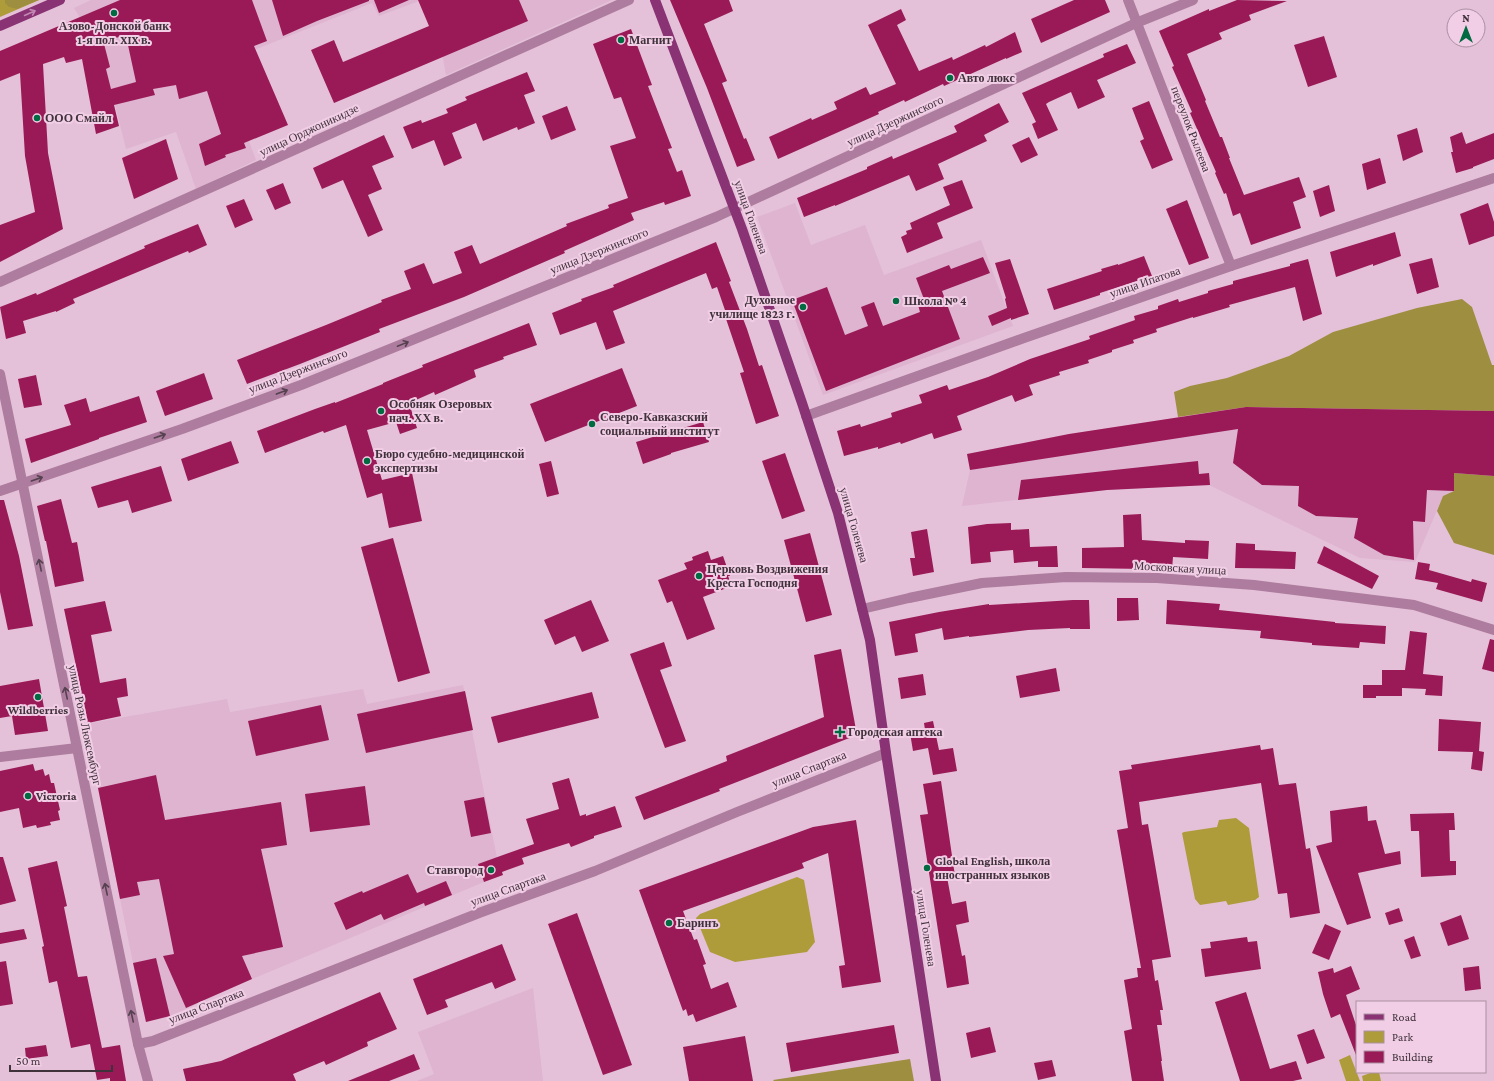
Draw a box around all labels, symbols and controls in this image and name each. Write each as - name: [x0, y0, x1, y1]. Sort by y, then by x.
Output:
- marker: Азово-Донской банк 1-я пол. XIX в.: [109, 8, 119, 18]
- north arrow: [1446, 8, 1486, 48]
- one-way arrow: [23, 9, 35, 16]
- text: N: [1462, 12, 1470, 24]
- place label: Азово-Донской банк 1-я пол. XIX в.: [59, 19, 169, 47]
- place label: Магнит: [629, 33, 672, 47]
- marker: Магнит: [616, 35, 626, 45]
- place label: Авто люкс: [958, 71, 1015, 85]
- marker: Авто люкс: [945, 73, 955, 83]
- street label: переулок Рылеева: [1168, 84, 1214, 174]
- street label: улица Дзержинского: [845, 93, 945, 149]
- street label: улица Орджоникидзе: [257, 101, 361, 159]
- place label: ООО Смайл: [45, 111, 112, 125]
- marker: ООО Смайл: [32, 113, 42, 123]
- street label: улица Голенева: [731, 178, 771, 256]
- street label: улица Дзержинского: [548, 225, 650, 277]
- street label: улица Ипатова: [1108, 263, 1183, 301]
- place label: Духовное училище 1823 г.: [709, 293, 796, 321]
- place label: Школа № 4: [904, 294, 967, 308]
- marker: Школа № 4: [891, 296, 901, 306]
- marker: Духовное училище 1823 г.: [798, 302, 808, 312]
- one-way arrow: [397, 340, 409, 348]
- street label: улица Дзержинского: [247, 346, 349, 396]
- one-way arrow: [276, 388, 288, 396]
- place label: Особняк Озеровых нач. ХХ в.: [389, 397, 492, 425]
- marker: Особняк Озеровых нач. ХХ в.: [376, 406, 386, 416]
- place label: Северо-Кавказский социальный институт: [600, 410, 720, 438]
- marker: Северо-Кавказский социальный институт: [587, 419, 597, 429]
- one-way arrow: [154, 432, 166, 440]
- place label: Бюро судебно-медицинской экспертизы: [375, 447, 525, 475]
- marker: Бюро судебно-медицинской экспертизы: [362, 456, 372, 466]
- one-way arrow: [31, 475, 44, 482]
- street label: улица Голенева: [837, 486, 872, 565]
- one-way arrow: [35, 559, 43, 572]
- street label: Московская улица: [1133, 559, 1227, 577]
- place label: Церковь Воздвижения Креста Господня: [707, 562, 829, 590]
- marker: Церковь Воздвижения Креста Господня: [694, 571, 704, 581]
- street label: улица Розы Люксембург: [65, 663, 105, 787]
- one-way arrow: [61, 687, 69, 700]
- marker: Wildberries: [33, 692, 43, 702]
- place label: Wildberries: [7, 703, 68, 717]
- place label: Городская аптека: [848, 725, 943, 739]
- marker: Городская аптека: [835, 727, 845, 737]
- street label: улица Спартака: [770, 747, 849, 790]
- place label: Vicroria: [35, 789, 77, 803]
- marker: Vicroria: [23, 791, 33, 801]
- place label: Global English, школа иностранных языков: [935, 854, 1051, 882]
- place label: Ставгород: [426, 863, 483, 877]
- marker: Global English, школа иностранных языков: [922, 863, 932, 873]
- marker: Ставгород: [486, 865, 496, 875]
- street label: улица Спартака: [468, 869, 548, 909]
- one-way arrow: [101, 882, 109, 895]
- street label: улица Голенева: [913, 889, 939, 968]
- place label: Баринъ: [677, 916, 718, 930]
- marker: Баринъ: [664, 918, 674, 928]
- street label: улица Спартака: [167, 985, 246, 1027]
- legend: [1356, 1001, 1486, 1073]
- one-way arrow: [128, 1010, 136, 1023]
- text: Road: [1392, 1010, 1417, 1024]
- text: Park: [1392, 1030, 1414, 1044]
- scale bar: [10, 1047, 112, 1073]
- text: Building: [1392, 1050, 1433, 1064]
- text: 50 m: [16, 1054, 41, 1068]

